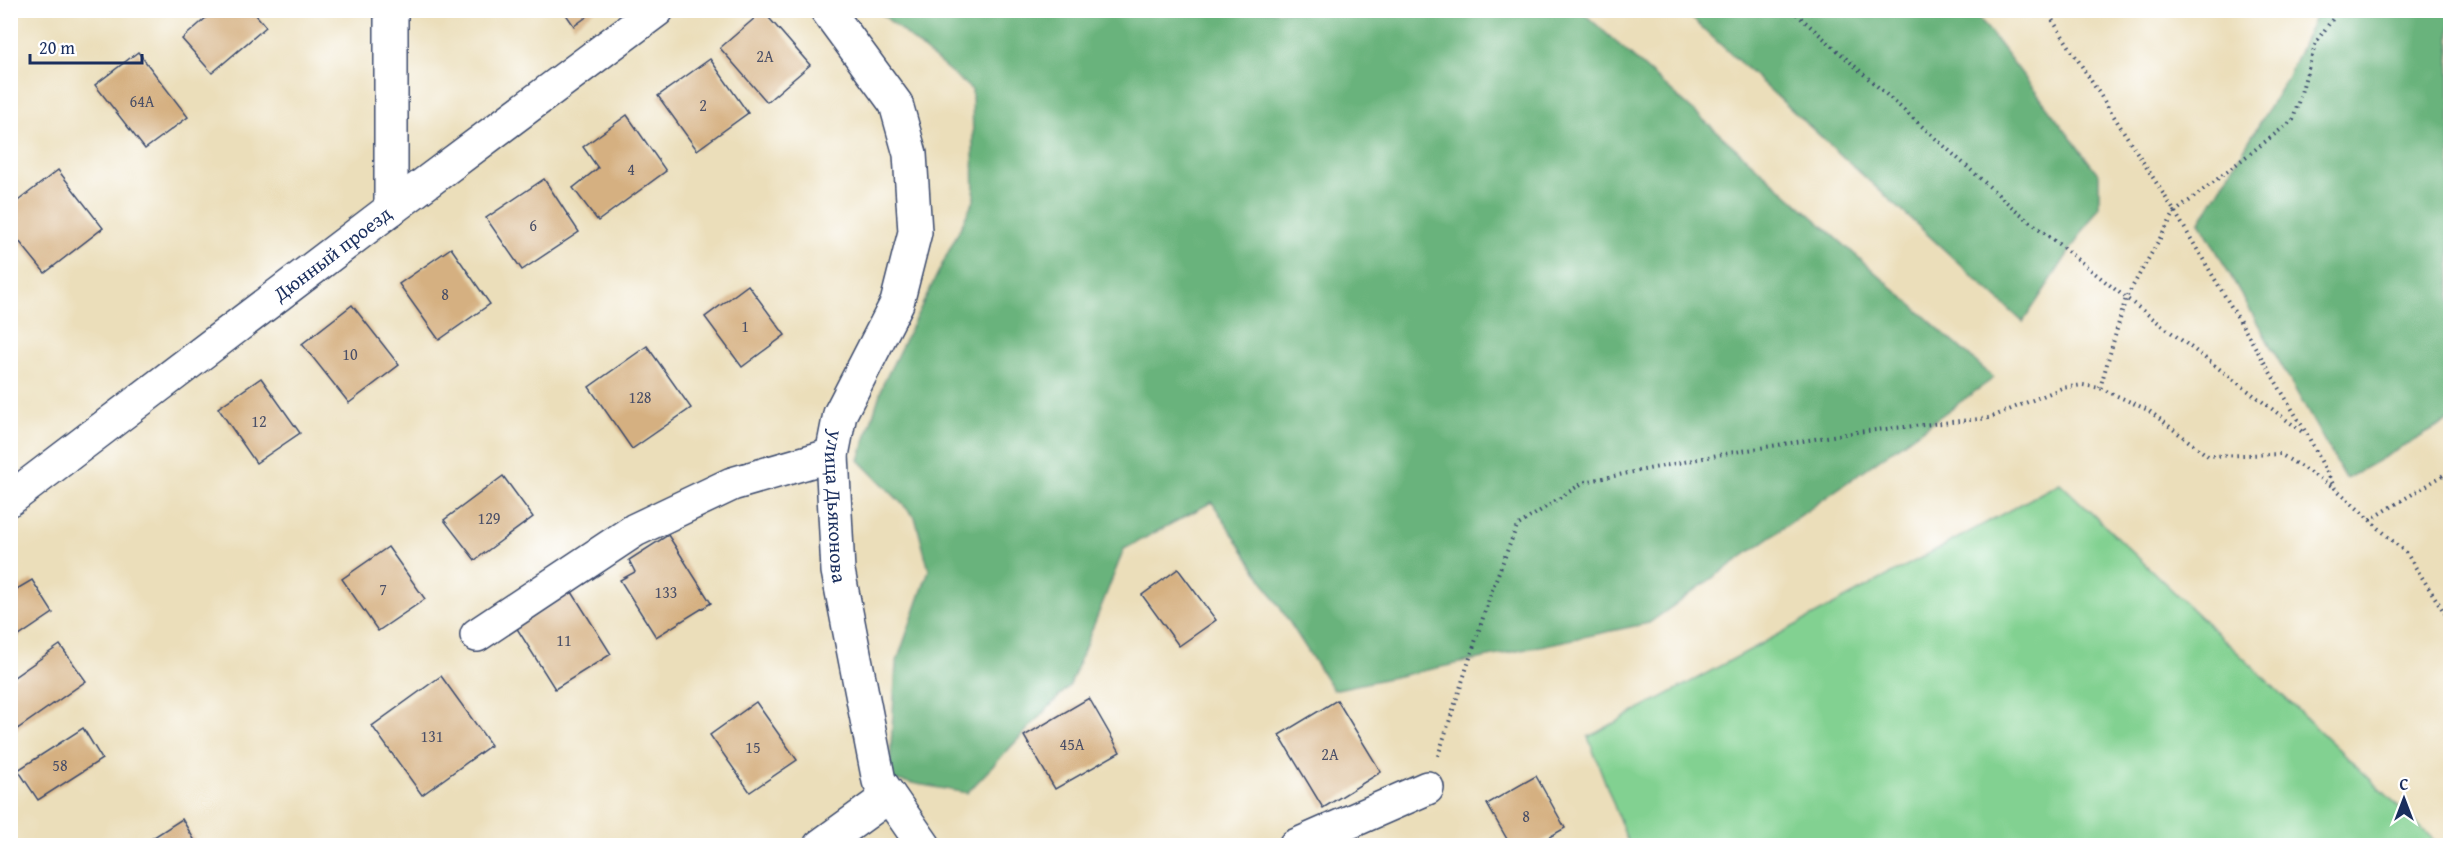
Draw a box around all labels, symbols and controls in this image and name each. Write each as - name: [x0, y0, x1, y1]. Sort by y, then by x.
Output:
- scale bar: [30, 27, 142, 65]
- text: 20 m: [39, 34, 75, 61]
- house number: 2А: [756, 44, 774, 68]
- house number: 64А: [129, 89, 155, 113]
- house number: 2: [699, 93, 707, 117]
- house number: 4: [627, 157, 635, 181]
- street label: Дюнный проезд: [266, 199, 397, 308]
- house number: 6: [529, 213, 537, 237]
- house number: 8: [441, 282, 449, 306]
- house number: 1: [741, 314, 749, 338]
- house number: 10: [342, 342, 358, 366]
- house number: 128: [628, 385, 652, 409]
- house number: 12: [251, 409, 267, 433]
- street label: улица Дьяконова: [818, 427, 855, 586]
- house number: 129: [477, 506, 501, 530]
- house number: 7: [379, 577, 387, 601]
- house number: 133: [654, 580, 678, 604]
- house number: 11: [556, 628, 572, 652]
- house number: 131: [420, 724, 444, 748]
- house number: 45А: [1059, 732, 1085, 756]
- house number: 15: [745, 735, 761, 759]
- house number: 2А: [1321, 742, 1339, 766]
- house number: 58: [52, 753, 68, 777]
- north arrow: [2374, 769, 2434, 829]
- text: С: [2399, 772, 2409, 796]
- house number: 8: [1522, 804, 1530, 828]

